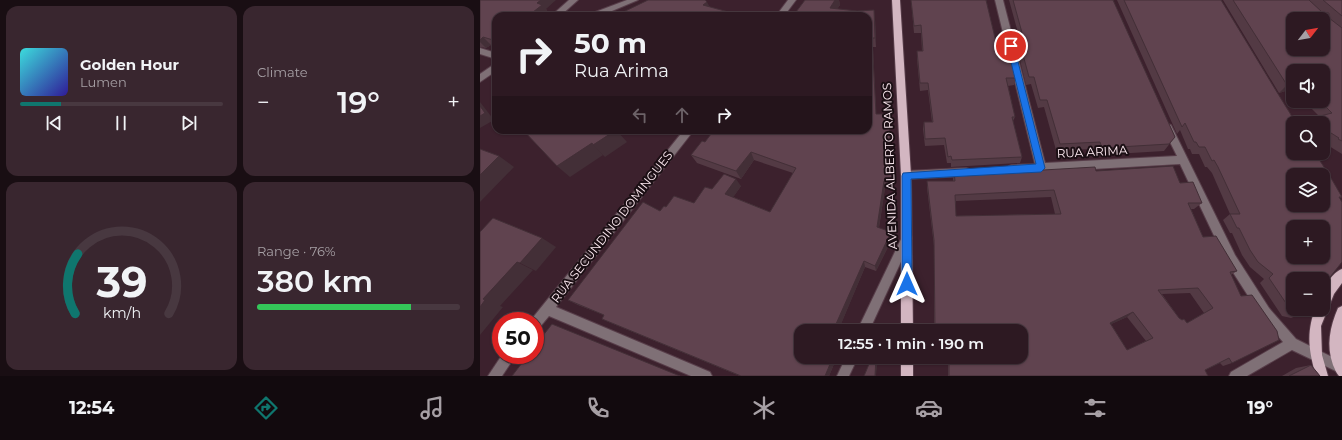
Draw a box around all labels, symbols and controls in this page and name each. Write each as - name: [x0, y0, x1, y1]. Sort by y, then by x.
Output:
- north arrow: [1286, 12, 1330, 56]
- map controls: [1286, 12, 1330, 316]
- text: 50 m: [574, 26, 647, 60]
- icon: right: [508, 28, 560, 80]
- pin: [994, 29, 1028, 63]
- icon: arrive: [1000, 35, 1022, 57]
- text: Golden Hour: [80, 55, 179, 74]
- text: Rua Arima: [574, 60, 669, 82]
- text: Climate: [257, 64, 308, 80]
- button: sound: [1286, 64, 1330, 108]
- text: Lumen: [80, 74, 127, 90]
- street label: AVENIDA ALBERTO RAMOS: [879, 82, 900, 250]
- text: 19°: [337, 84, 380, 121]
- text: −: [257, 89, 270, 116]
- text: +: [447, 89, 460, 116]
- icon: left: [629, 104, 651, 126]
- icon: ahead: [671, 104, 693, 126]
- icon: right: [713, 104, 735, 126]
- icon: previous: [43, 112, 65, 134]
- icon: pause: [110, 112, 132, 134]
- icon: next: [178, 112, 200, 134]
- button: search: [1286, 116, 1330, 160]
- street label: RUA ARIMA: [1056, 142, 1128, 161]
- street label: RUA SECUNDINO DOMINGUES: [548, 148, 676, 306]
- button: layers: [1286, 168, 1330, 212]
- button: +: [1286, 220, 1330, 264]
- text: Range · 76%: [257, 243, 335, 259]
- text: 39: [95, 257, 147, 307]
- text: 380 km: [257, 263, 373, 300]
- position arrow: [886, 263, 928, 305]
- button: −: [1286, 272, 1330, 316]
- text: km/h: [102, 304, 141, 322]
- speed limit sign: 50: [492, 312, 544, 364]
- text: 12:55 · 1 min · 190 m: [838, 334, 984, 353]
- icon: directions: [252, 394, 280, 422]
- icon: music: [418, 394, 446, 422]
- icon: phone: [584, 394, 612, 422]
- icon: climate: [750, 394, 778, 422]
- icon: car: [915, 394, 943, 422]
- icon: filters: [1081, 394, 1109, 422]
- text: 12:54: [69, 397, 114, 419]
- text: 19°: [1247, 397, 1273, 419]

